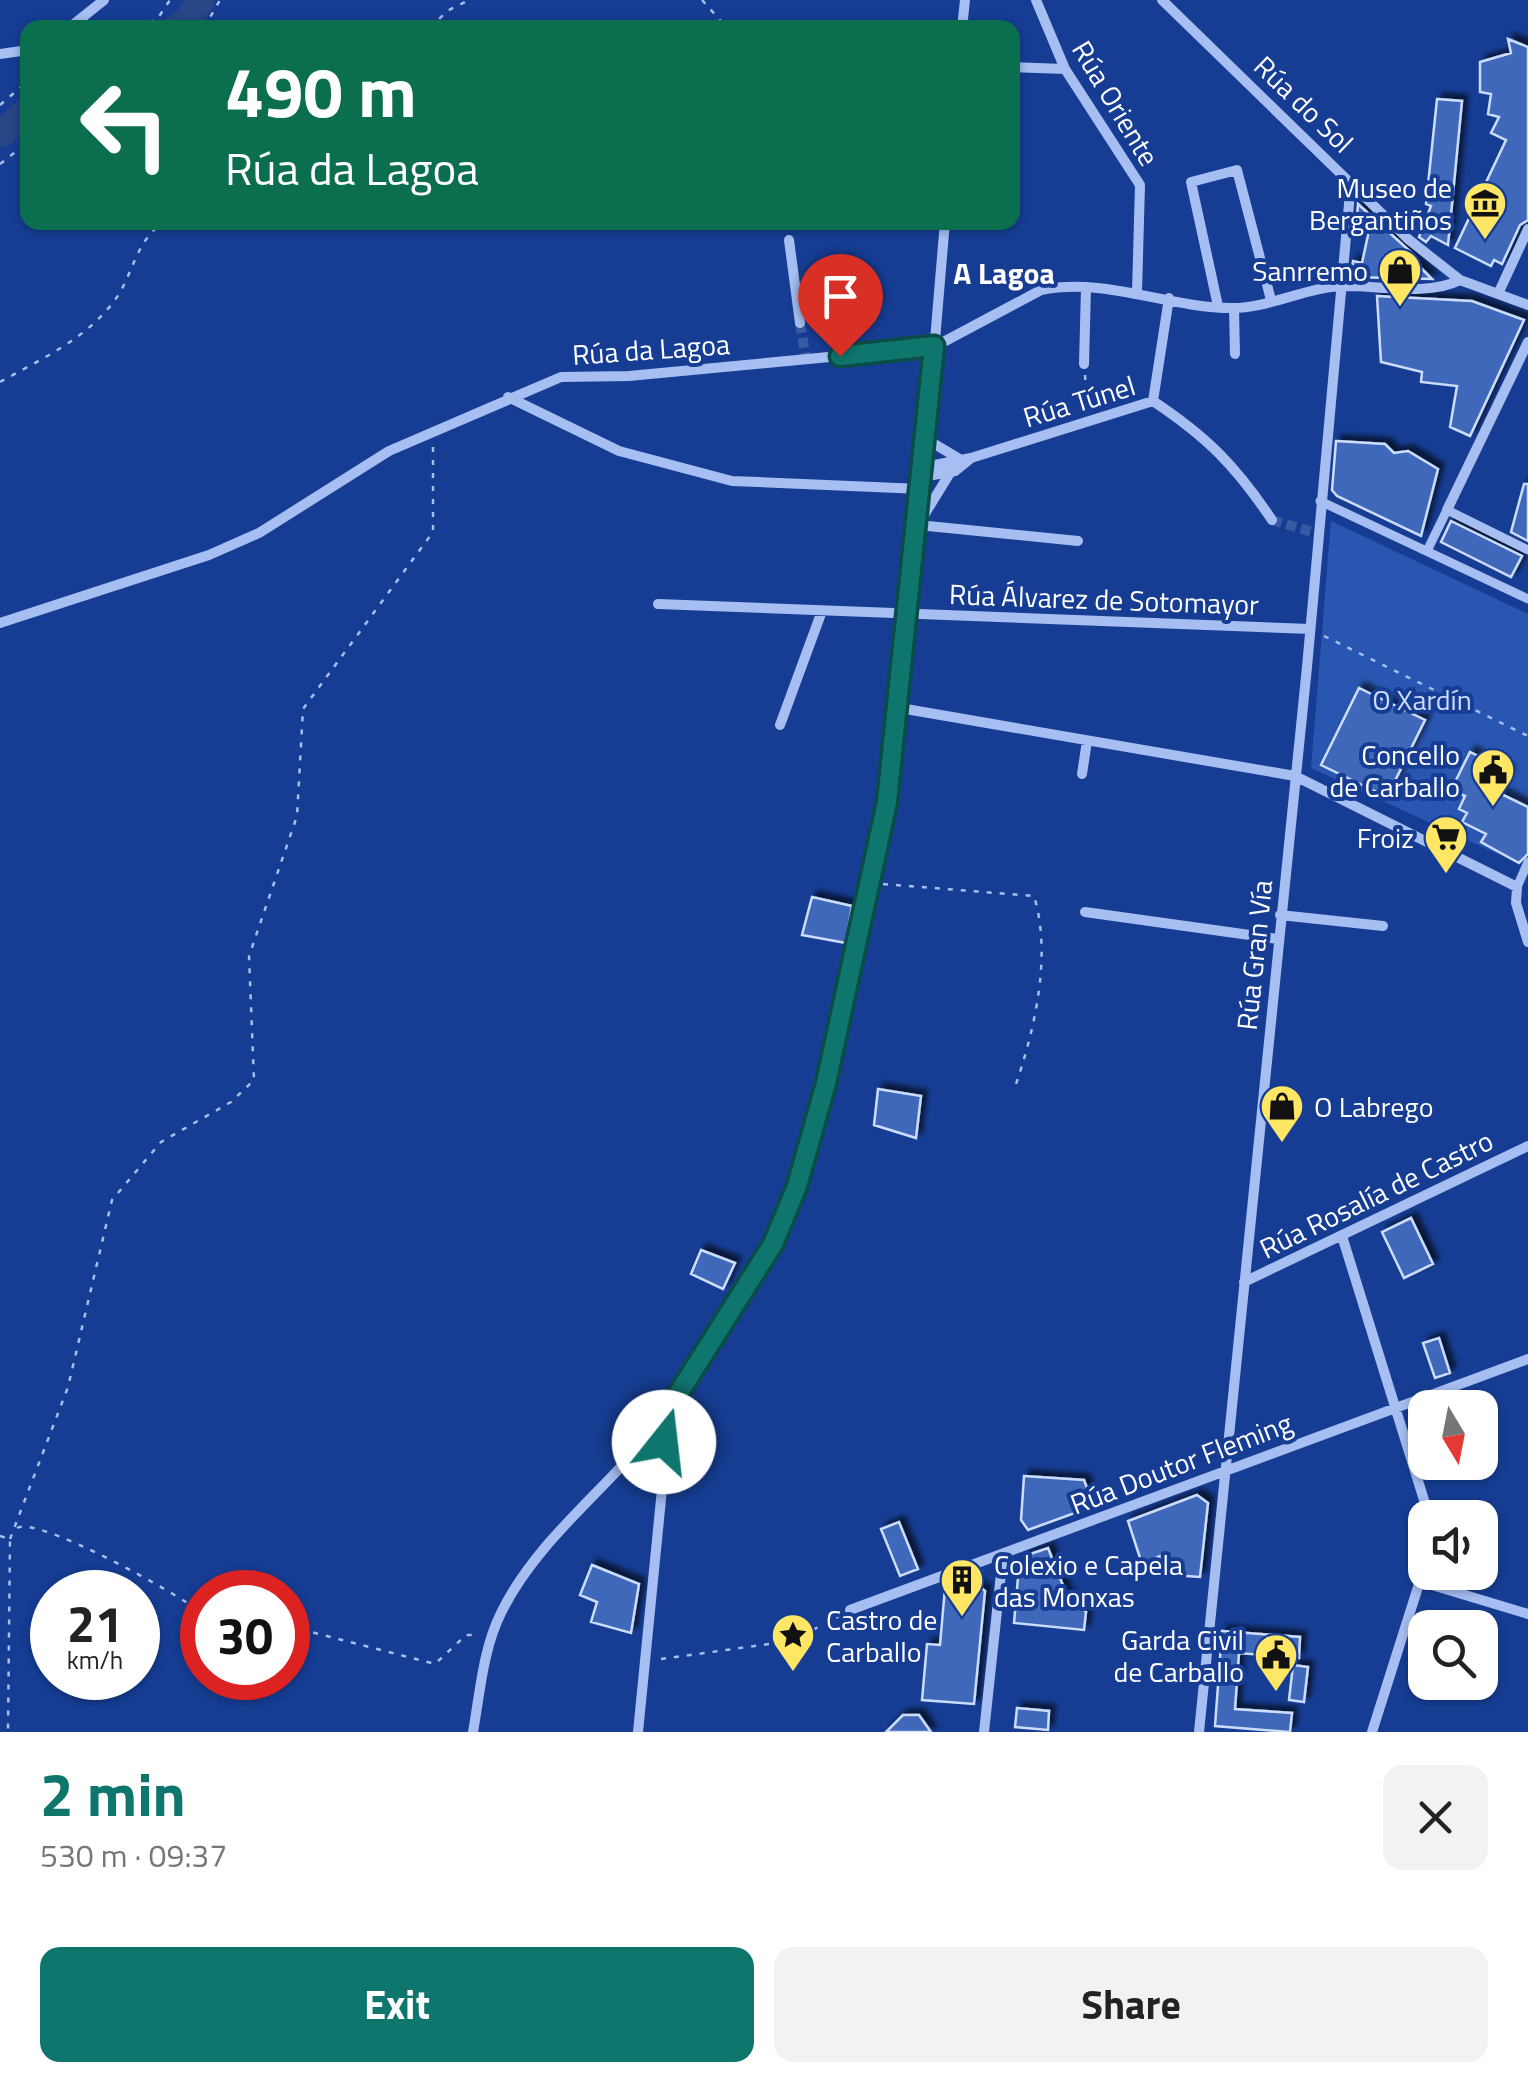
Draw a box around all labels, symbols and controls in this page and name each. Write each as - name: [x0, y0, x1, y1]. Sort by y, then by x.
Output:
- street label: Rúa Oriente: [1062, 32, 1170, 174]
- text: 490 m: [225, 38, 417, 144]
- street label: Rúa do Sol: [1244, 45, 1364, 163]
- icon: left: [60, 60, 190, 190]
- text: Rúa da Lagoa: [225, 134, 479, 202]
- place label: Museo de Bergantiños: [1309, 166, 1452, 241]
- museum icon: Museo de Bergantiños: [1462, 180, 1508, 241]
- shop icon: Sanrremo: [1377, 247, 1423, 308]
- place label: Sanrremo: [1252, 249, 1368, 292]
- district label: A Lagoa: [953, 250, 1055, 296]
- pin: [798, 254, 883, 357]
- icon: arrive: [813, 269, 868, 324]
- street label: Rúa da Lagoa: [571, 322, 731, 376]
- street label: Rúa Túnel: [1018, 364, 1140, 438]
- street label: Rúa Álvarez de Sotomayor: [948, 572, 1260, 626]
- park label: O Xardín: [1372, 678, 1472, 721]
- place label: Concello de Carballo: [1329, 733, 1460, 808]
- public building icon: Concello de Carballo: [1470, 747, 1516, 808]
- supermarket icon: Froiz: [1423, 814, 1469, 875]
- place label: Froiz: [1357, 816, 1414, 859]
- street label: Rúa Gran Vía: [1225, 878, 1283, 1032]
- shop icon: O Labrego: [1259, 1083, 1305, 1144]
- place label: O Labrego: [1314, 1085, 1434, 1128]
- street label: Rúa Rosalía de Castro: [1252, 1119, 1500, 1269]
- position arrow: [612, 1390, 716, 1494]
- north arrow: [1408, 1390, 1498, 1480]
- map controls: [1408, 1390, 1498, 1700]
- street label: Rúa Doutor Fleming: [1064, 1401, 1298, 1525]
- button: sound: [1408, 1500, 1498, 1590]
- place label: Colexio e Capela das Monxas: [994, 1543, 1183, 1618]
- building icon: Colexio e Capela das Monxas: [939, 1557, 985, 1618]
- speed limit sign: 30: [180, 1570, 310, 1700]
- text: 21: [67, 1585, 123, 1661]
- place label: Castro de Carballo: [826, 1598, 937, 1673]
- button: search: [1408, 1610, 1498, 1700]
- place icon: Castro de Carballo: [770, 1612, 816, 1673]
- place label: Garda Civil de Carballo: [1113, 1618, 1244, 1693]
- public building icon: Garda Civil de Carballo: [1253, 1632, 1299, 1693]
- text: km/h: [67, 1641, 123, 1679]
- text: 2 min: [40, 1748, 186, 1839]
- button: close: [1383, 1765, 1488, 1870]
- text: 530 m · 09:37: [40, 1831, 227, 1879]
- button: Exit: [40, 1947, 754, 2062]
- button: Share: [774, 1947, 1488, 2062]

